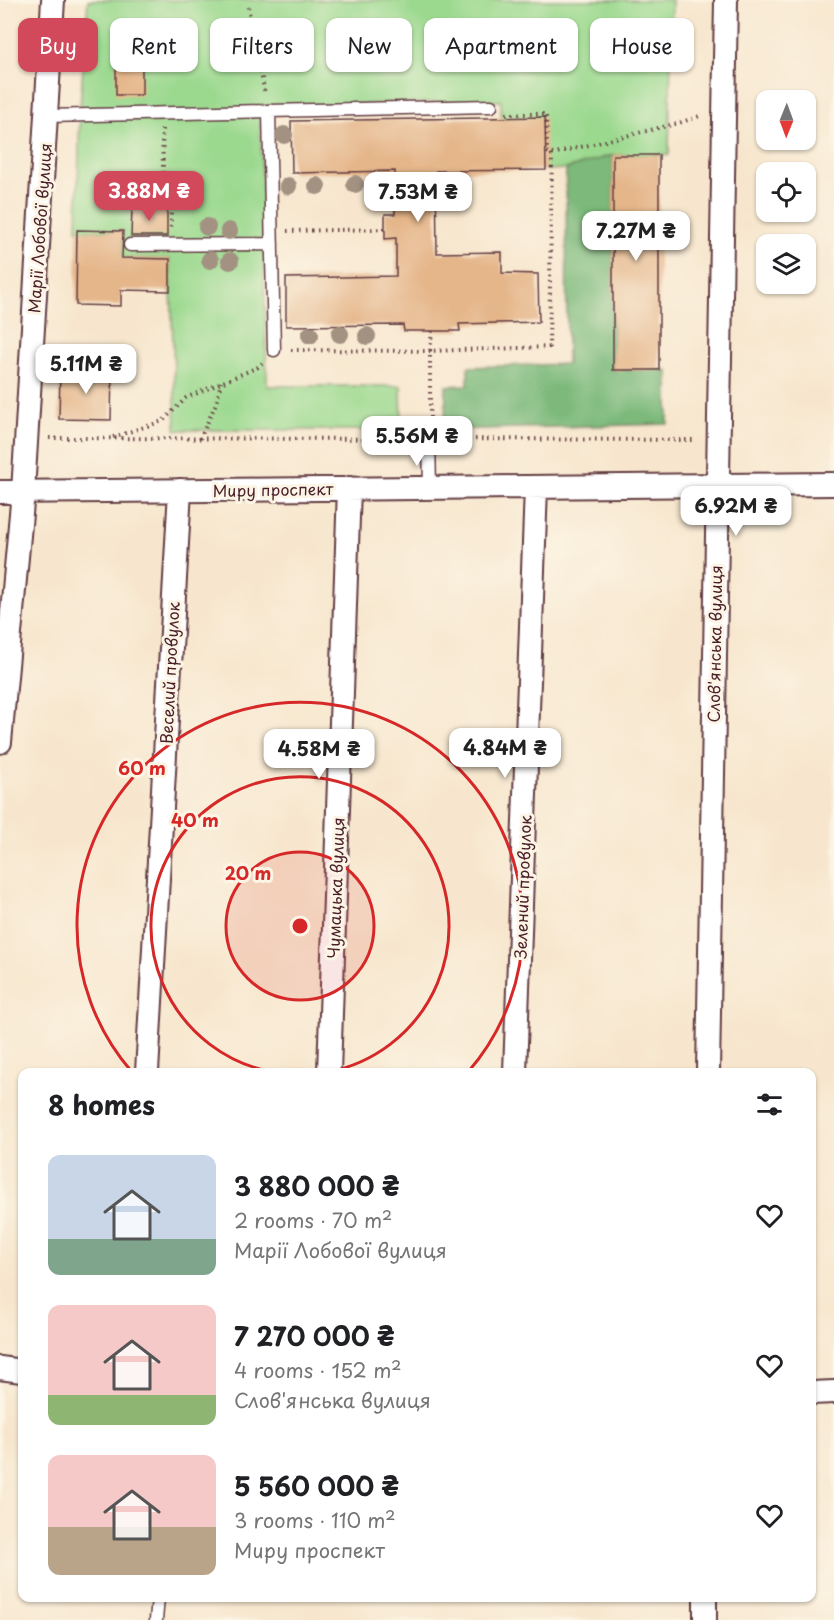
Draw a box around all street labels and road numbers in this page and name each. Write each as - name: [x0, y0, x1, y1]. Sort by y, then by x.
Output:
- street label: Марії Лобової вулиця: [21, 142, 57, 314]
- street label: Миру проспект: [212, 476, 334, 502]
- street label: Слов'янська вулиця: [701, 565, 727, 723]
- street label: Веселий провулок: [153, 601, 185, 745]
- street label: Зелений провулок: [507, 814, 537, 959]
- street label: Чумацька вулиця: [321, 817, 349, 959]

